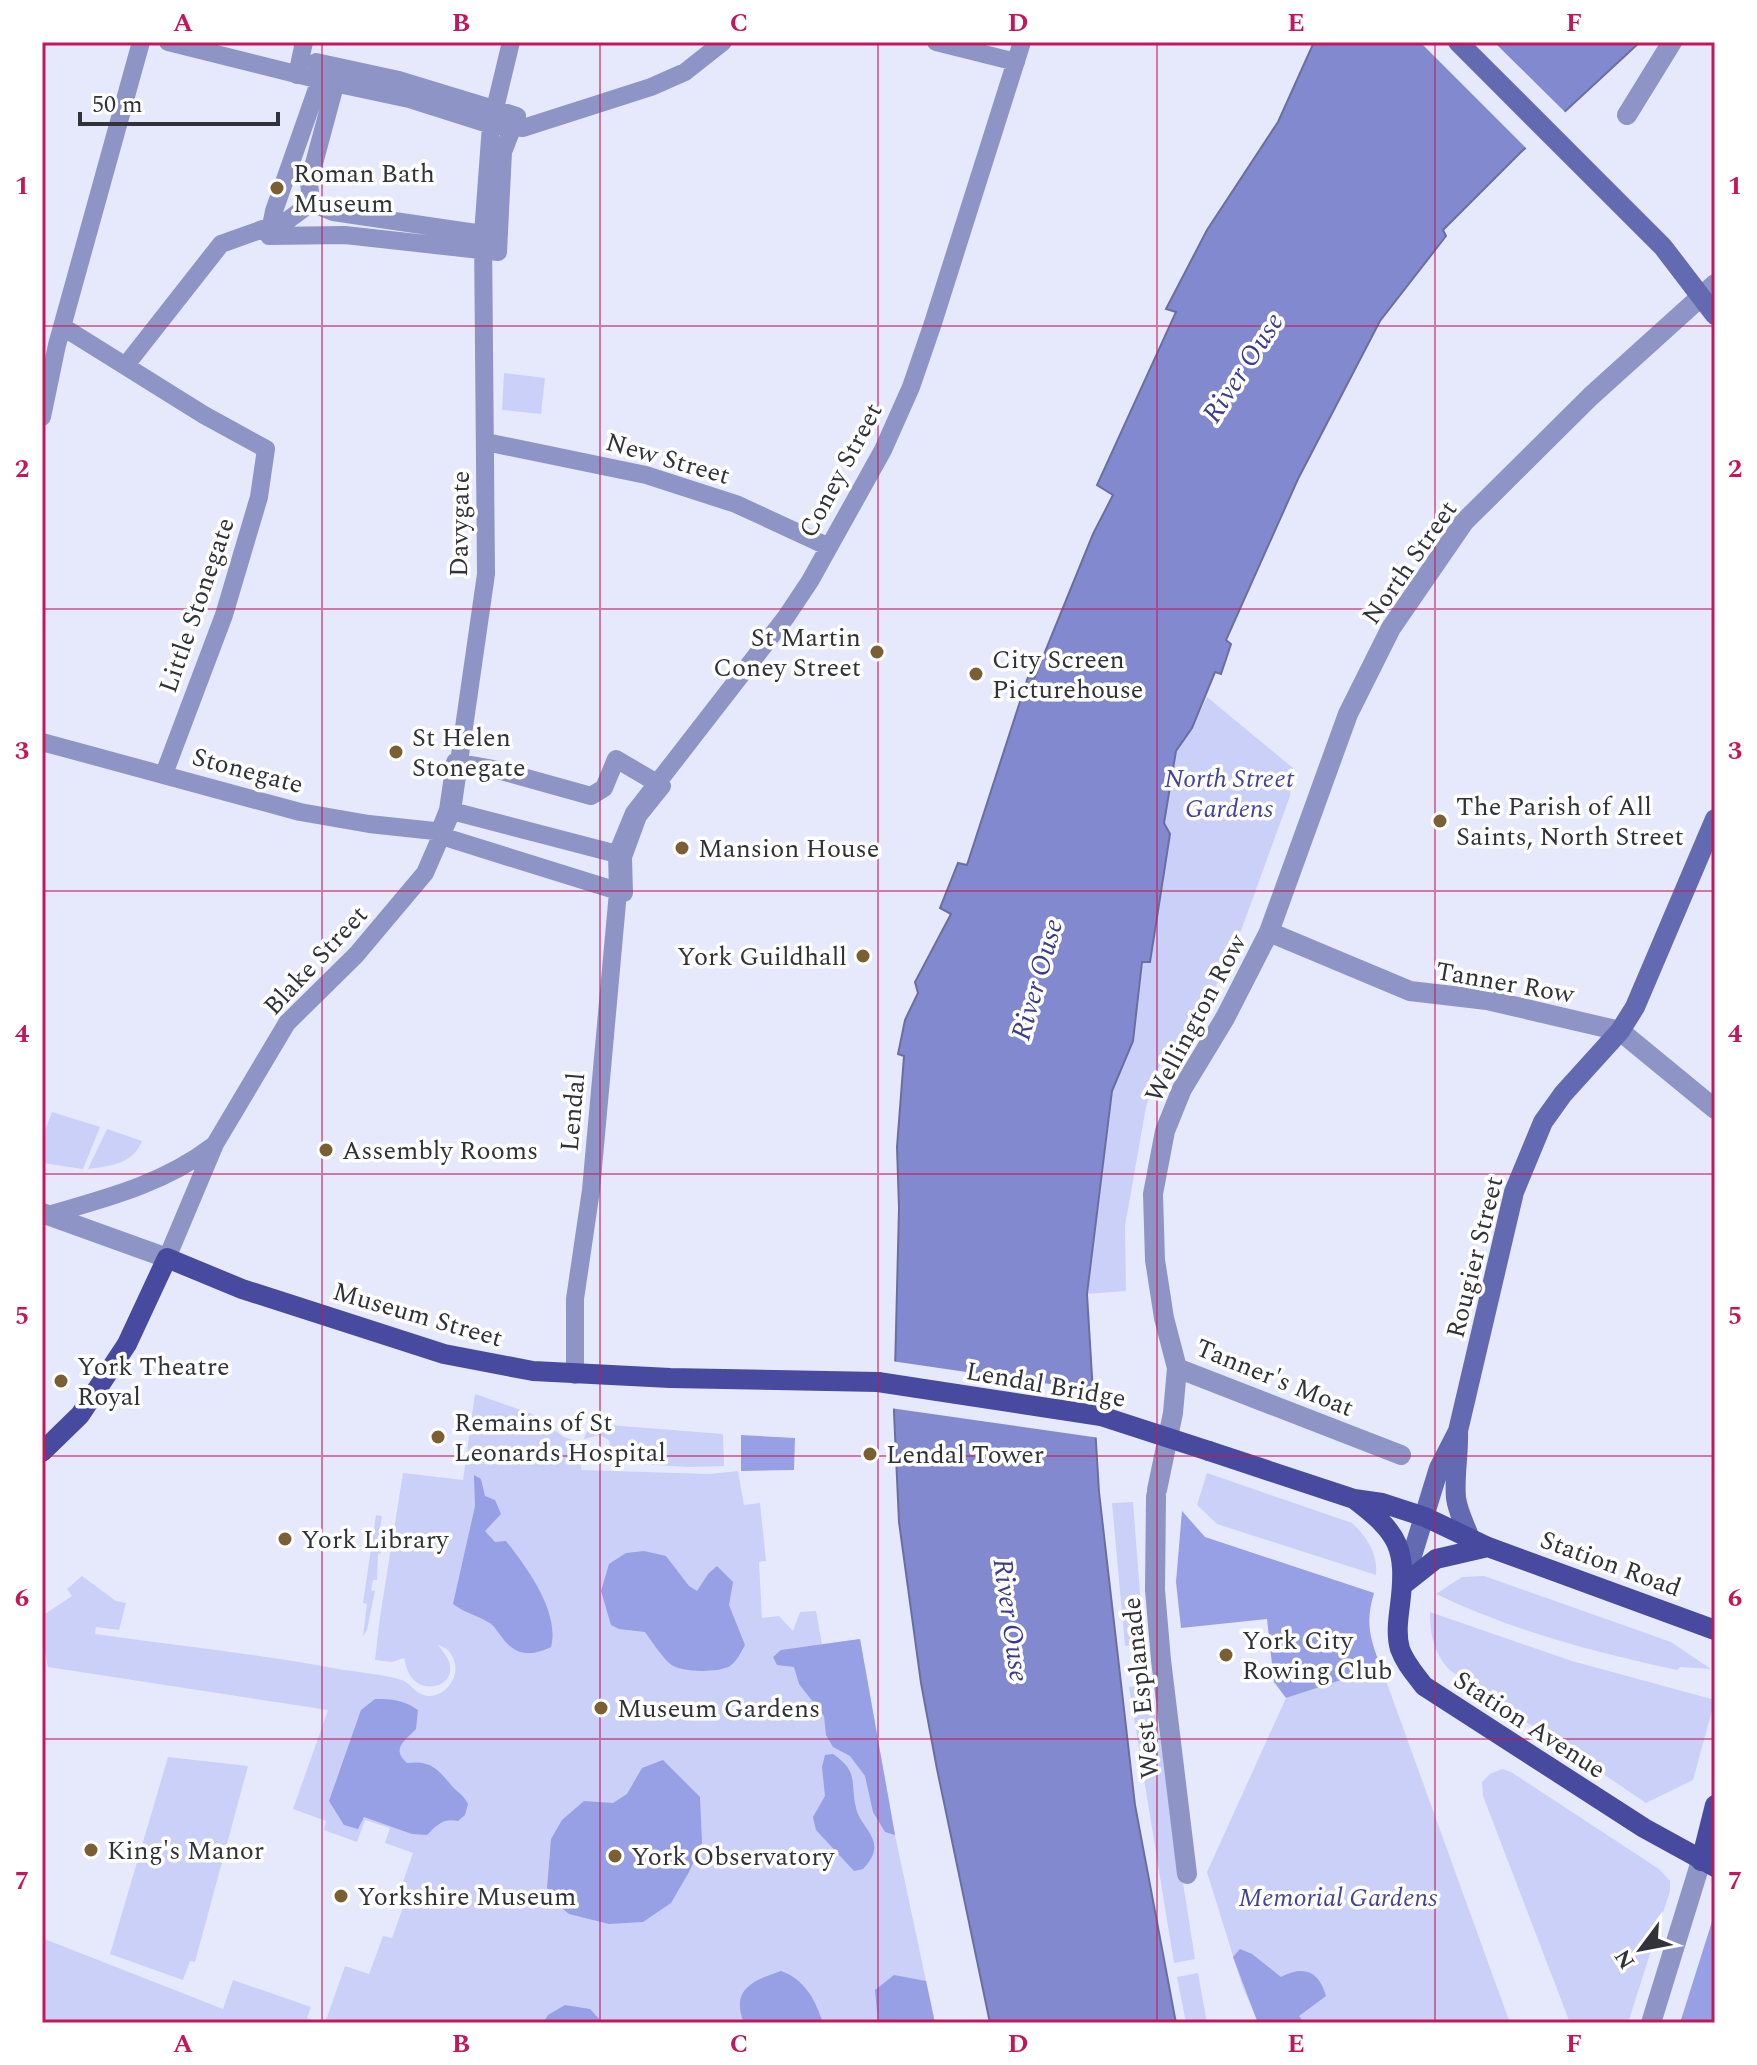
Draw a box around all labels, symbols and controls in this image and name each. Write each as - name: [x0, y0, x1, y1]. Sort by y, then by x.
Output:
- text: A: [173, 3, 193, 43]
- text: B: [452, 3, 470, 43]
- text: C: [730, 3, 748, 43]
- text: D: [1008, 3, 1028, 43]
- text: E: [1287, 3, 1305, 43]
- text: F: [1566, 3, 1582, 43]
- scale bar: [80, 76, 278, 126]
- text: 50 m: [92, 87, 143, 123]
- place label: Roman Bath Museum: [293, 154, 435, 224]
- text: 1: [15, 166, 29, 206]
- text: 1: [1728, 166, 1742, 206]
- marker: Roman Bath Museum: [268, 179, 286, 197]
- water label: River Ouse: [1191, 304, 1295, 432]
- street label: Coney Street: [789, 396, 893, 545]
- street label: New Street: [601, 422, 735, 496]
- text: 2: [15, 449, 29, 489]
- text: 2: [1728, 449, 1742, 489]
- street label: Davygate: [439, 471, 481, 577]
- street label: North Street: [1352, 492, 1468, 633]
- street label: Little Stonegate: [148, 512, 246, 698]
- place label: St Martin Coney Street: [713, 618, 861, 688]
- place label: City Screen Picturehouse: [992, 640, 1143, 710]
- marker: St Martin Coney Street: [868, 643, 886, 661]
- marker: City Screen Picturehouse: [967, 665, 985, 683]
- place label: St Helen Stonegate: [412, 718, 525, 788]
- text: 3: [15, 731, 29, 771]
- text: 3: [1728, 731, 1742, 771]
- street label: Stonegate: [188, 737, 308, 805]
- marker: St Helen Stonegate: [387, 743, 405, 761]
- park label: North Street Gardens: [1164, 759, 1295, 829]
- place label: The Parish of All Saints, North Street: [1456, 787, 1684, 857]
- marker: The Parish of All Saints, North Street: [1431, 812, 1449, 830]
- place label: Mansion House: [698, 829, 879, 869]
- marker: Mansion House: [673, 839, 691, 857]
- street label: Blake Street: [254, 896, 378, 1025]
- water label: River Ouse: [1000, 914, 1075, 1045]
- street label: Wellington Row: [1135, 926, 1258, 1110]
- place label: York Guildhall: [677, 937, 847, 977]
- marker: York Guildhall: [854, 947, 872, 965]
- street label: Tanner Row: [1433, 951, 1578, 1015]
- text: 4: [15, 1014, 30, 1054]
- text: 4: [1728, 1014, 1743, 1054]
- street label: Lendal: [550, 1071, 596, 1153]
- place label: Assembly Rooms: [342, 1131, 538, 1171]
- marker: Assembly Rooms: [317, 1141, 335, 1159]
- street label: Rougier Street: [1436, 1172, 1514, 1343]
- street label: Museum Street: [328, 1272, 507, 1358]
- text: 5: [15, 1296, 29, 1336]
- text: 5: [1728, 1296, 1742, 1336]
- street label: Tanner's Moat: [1189, 1328, 1360, 1428]
- place label: York Theatre Royal: [77, 1347, 230, 1417]
- street label: Lendal Bridge: [963, 1351, 1129, 1419]
- marker: York Theatre Royal: [52, 1372, 70, 1390]
- place label: Remains of St Leonards Hospital: [454, 1403, 666, 1473]
- marker: Remains of St Leonards Hospital: [429, 1428, 447, 1446]
- place label: Lendal Tower: [886, 1435, 1044, 1475]
- marker: Lendal Tower: [861, 1445, 879, 1463]
- place label: York Library: [301, 1520, 450, 1560]
- street label: Station Road: [1534, 1520, 1687, 1608]
- marker: York Library: [276, 1530, 294, 1548]
- water label: River Ouse: [981, 1556, 1040, 1685]
- text: 6: [15, 1578, 29, 1618]
- text: 6: [1728, 1578, 1742, 1618]
- street label: West Esplanade: [1112, 1595, 1170, 1781]
- place label: York City Rowing Club: [1242, 1621, 1392, 1691]
- marker: York City Rowing Club: [1217, 1646, 1235, 1664]
- street label: Station Avenue: [1445, 1660, 1614, 1789]
- place label: Museum Gardens: [617, 1689, 820, 1729]
- marker: Museum Gardens: [592, 1699, 610, 1717]
- place label: King's Manor: [107, 1831, 264, 1871]
- place label: York Observatory: [631, 1837, 836, 1877]
- marker: King's Manor: [82, 1841, 100, 1859]
- marker: York Observatory: [606, 1847, 624, 1865]
- text: 7: [15, 1861, 29, 1901]
- text: 7: [1728, 1861, 1742, 1901]
- place label: Yorkshire Museum: [357, 1877, 576, 1917]
- park label: Memorial Gardens: [1239, 1878, 1437, 1918]
- marker: Yorkshire Museum: [332, 1887, 350, 1905]
- north arrow: [1601, 1909, 1681, 1989]
- text: N: [1607, 1942, 1644, 1975]
- text: A: [173, 2024, 193, 2064]
- text: B: [452, 2024, 470, 2064]
- text: C: [730, 2024, 748, 2064]
- text: D: [1008, 2024, 1028, 2064]
- text: E: [1287, 2024, 1305, 2064]
- text: F: [1566, 2024, 1582, 2064]

